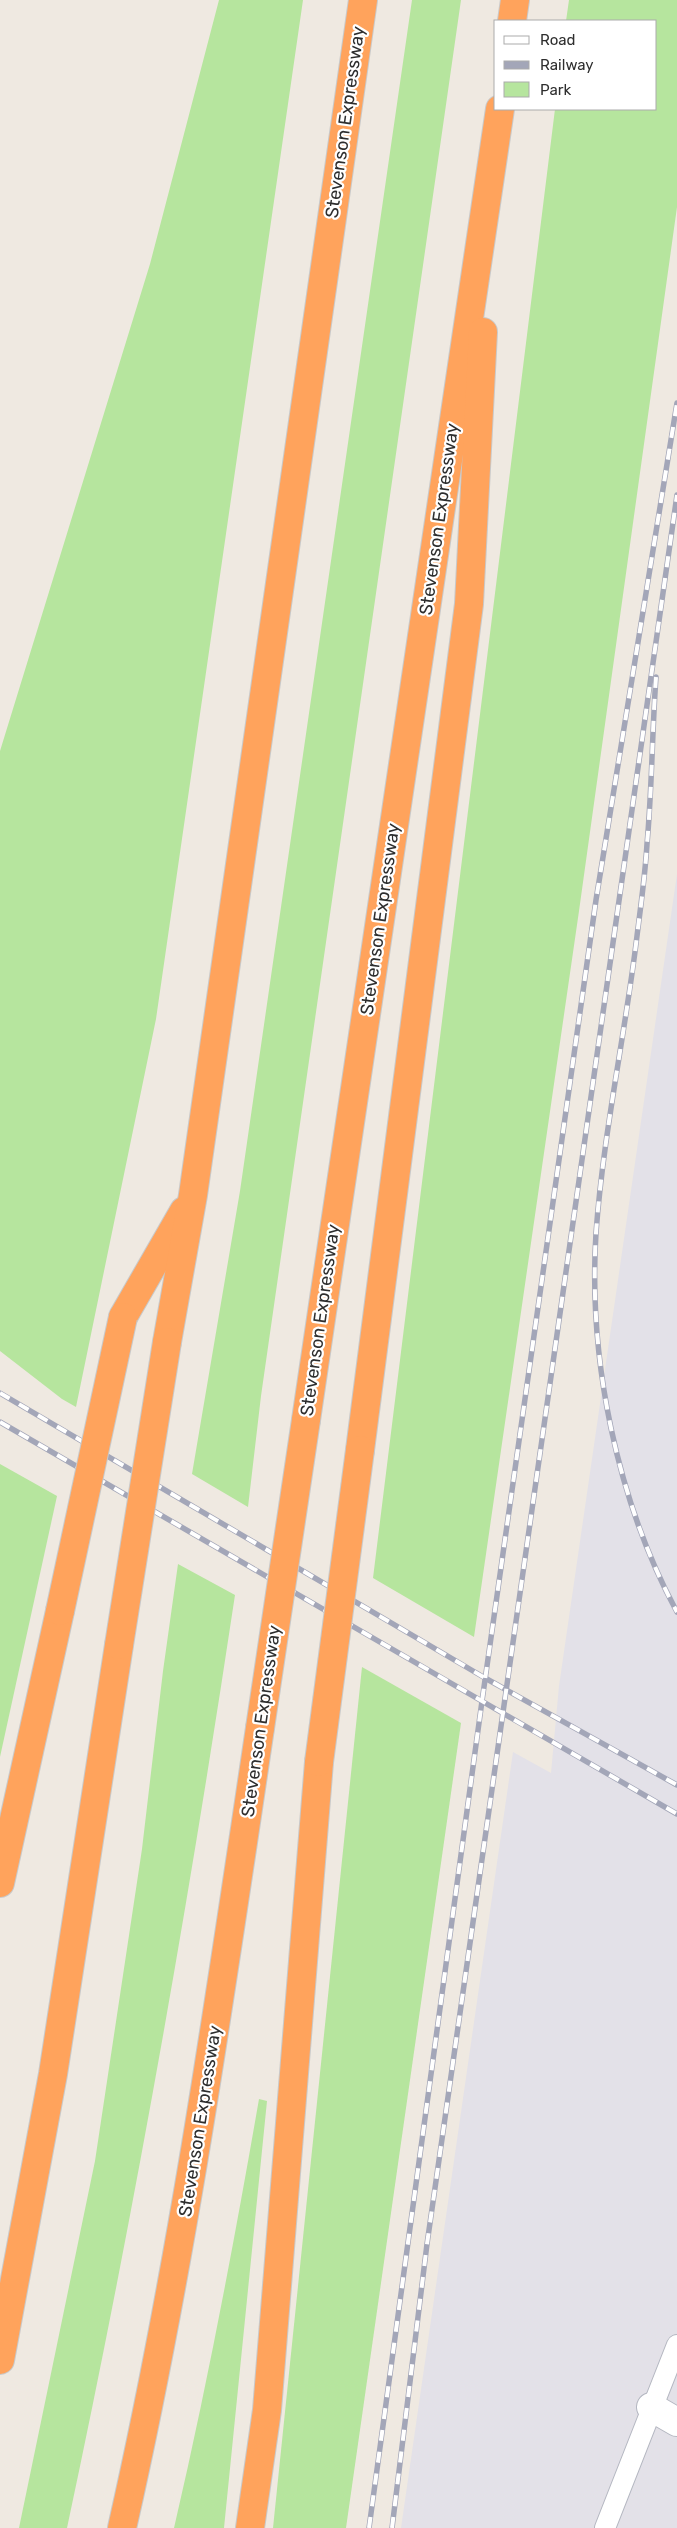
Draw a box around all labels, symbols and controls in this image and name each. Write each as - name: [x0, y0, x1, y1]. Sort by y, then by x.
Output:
- legend: [494, 20, 657, 110]
- street label: Stevenson Expressway: [321, 25, 369, 219]
- text: Road: [540, 31, 576, 49]
- text: Railway: [540, 56, 594, 74]
- text: Park: [540, 81, 571, 99]
- street label: Stevenson Expressway: [415, 422, 463, 616]
- street label: Stevenson Expressway: [356, 822, 404, 1016]
- street label: Stevenson Expressway: [296, 1223, 344, 1417]
- street label: Stevenson Expressway: [237, 1624, 285, 1818]
- street label: Stevenson Expressway: [174, 2024, 226, 2218]

